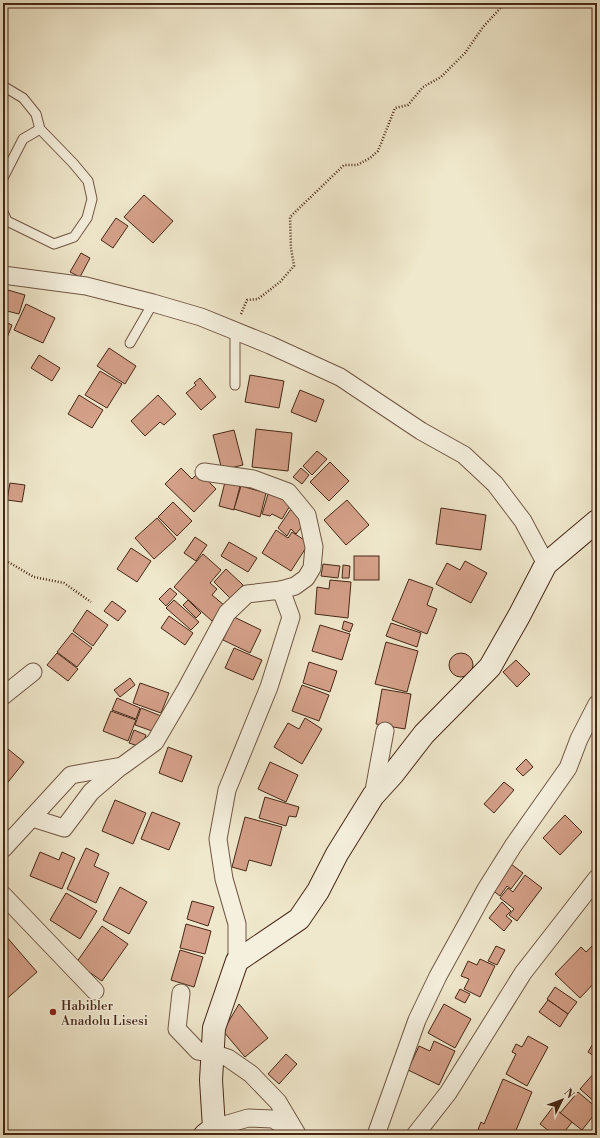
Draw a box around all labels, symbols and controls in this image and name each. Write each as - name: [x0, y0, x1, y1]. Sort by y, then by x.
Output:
- place label: Habibler Anadolu Lisesi: [60, 998, 148, 1029]
- marker: Habibler Anadolu Lisesi: [48, 1007, 58, 1017]
- north arrow: [542, 1080, 582, 1120]
- text: N: [561, 1086, 577, 1102]

